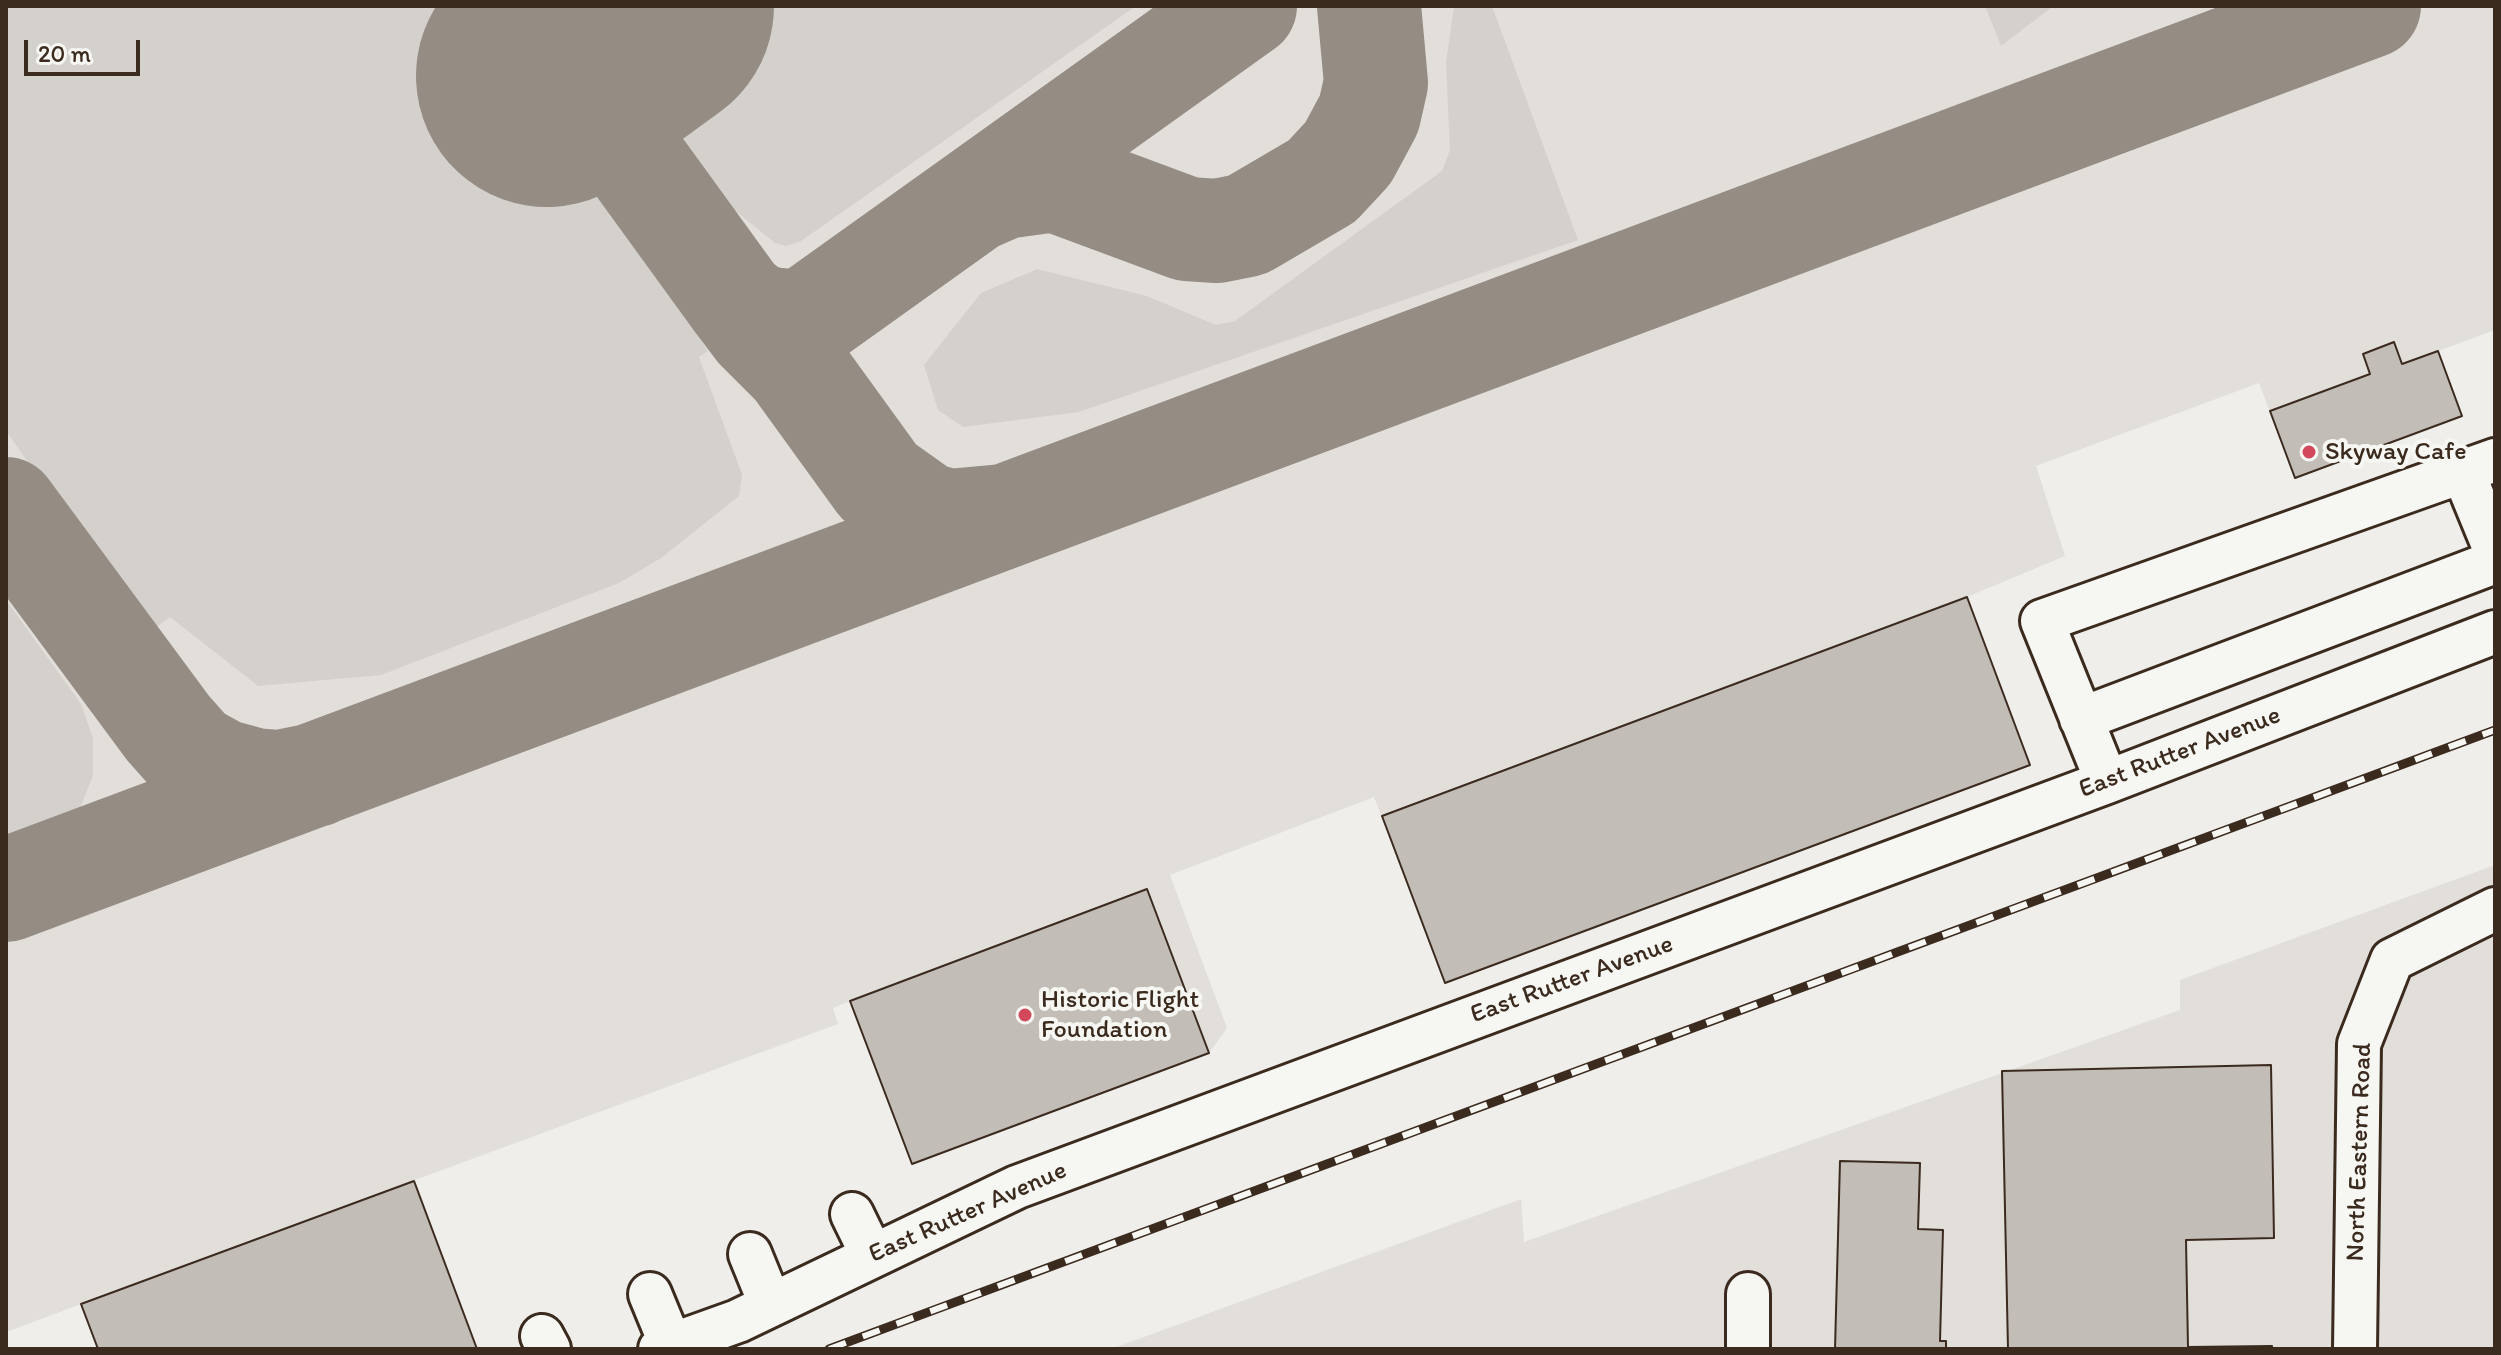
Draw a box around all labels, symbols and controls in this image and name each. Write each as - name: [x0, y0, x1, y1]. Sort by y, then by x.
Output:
- scale bar: [28, 24, 144, 74]
- text: 20 m: [38, 39, 91, 68]
- place label: Skyway Cafe: [2325, 436, 2467, 468]
- marker: Skyway Cafe: [2300, 443, 2318, 461]
- street label: East Rutter Avenue: [2075, 700, 2285, 806]
- street label: East Rutter Avenue: [1466, 929, 1678, 1031]
- place label: Historic Flight Foundation: [1041, 984, 1199, 1046]
- marker: Historic Flight Foundation: [1016, 1006, 1034, 1024]
- street label: North Eastern Road: [2341, 1042, 2379, 1262]
- street label: East Rutter Avenue: [864, 1155, 1072, 1271]

